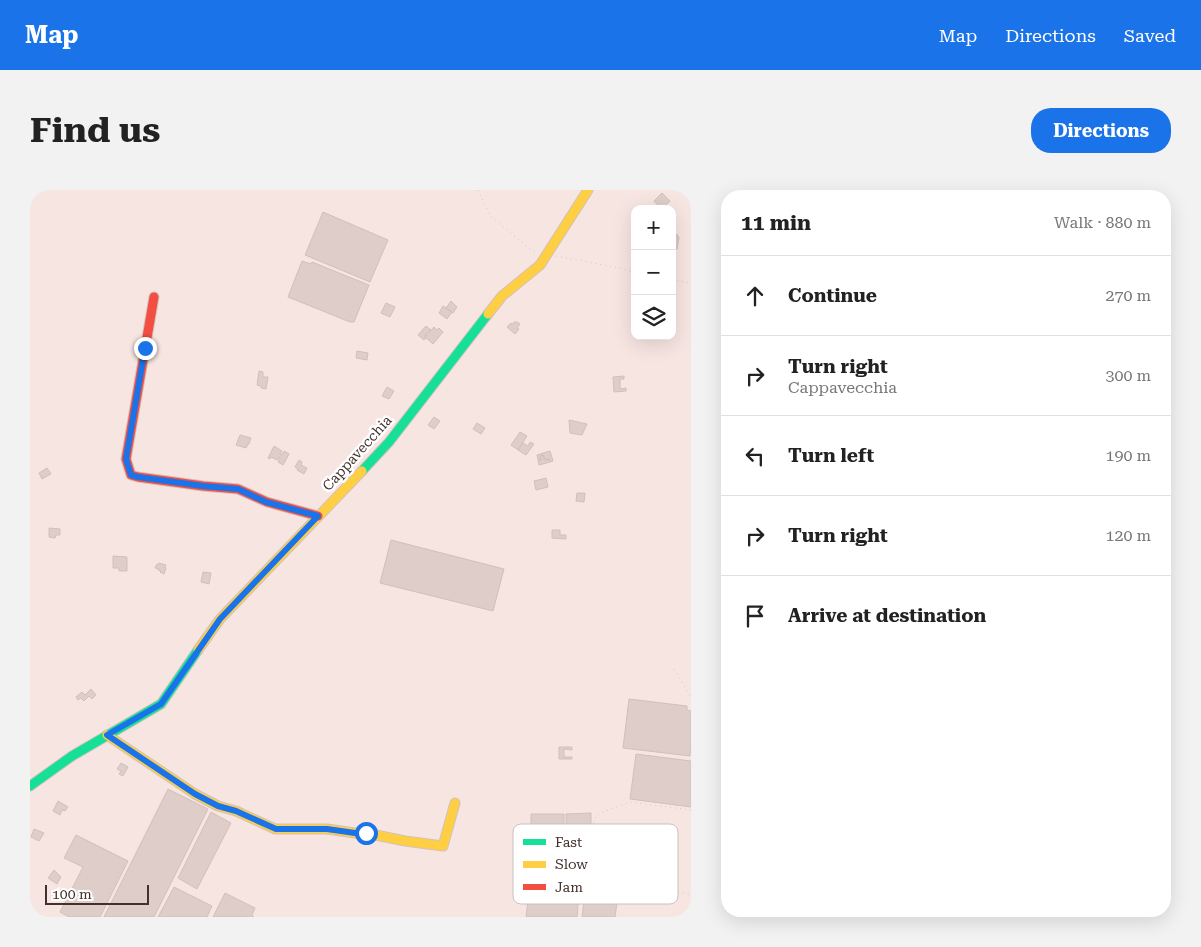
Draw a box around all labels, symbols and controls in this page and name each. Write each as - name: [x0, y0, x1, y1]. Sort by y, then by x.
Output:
- text: Map: [25, 21, 79, 49]
- text: Map: [939, 25, 977, 46]
- text: Directions: [1005, 25, 1096, 46]
- text: Saved: [1124, 25, 1176, 46]
- button: Directions: [1031, 108, 1171, 153]
- text: Find us: [30, 110, 160, 151]
- map controls: [631, 205, 676, 340]
- button: +: [631, 205, 676, 250]
- text: 11 min: [741, 211, 811, 235]
- text: Walk · 880 m: [1054, 213, 1151, 232]
- button: −: [631, 250, 676, 295]
- icon: ahead: [741, 282, 769, 310]
- text: Continue: [788, 284, 877, 307]
- text: 270 m: [1105, 286, 1151, 305]
- button: layers: [631, 295, 676, 340]
- route end: [134, 337, 157, 360]
- text: Turn right: [788, 355, 888, 378]
- icon: right: [741, 362, 769, 390]
- text: 300 m: [1105, 366, 1151, 385]
- text: Cappavecchia: [788, 378, 897, 397]
- street label: Cappavecchia: [319, 412, 395, 494]
- icon: left: [741, 442, 769, 470]
- text: Turn left: [788, 444, 874, 467]
- text: 190 m: [1105, 446, 1151, 465]
- icon: right: [741, 522, 769, 550]
- text: Turn right: [788, 524, 888, 547]
- text: 120 m: [1105, 526, 1151, 545]
- icon: arrive: [741, 602, 769, 630]
- text: Arrive at destination: [788, 604, 986, 627]
- route start: [355, 822, 378, 845]
- legend: [513, 824, 678, 904]
- text: Fast: [555, 834, 582, 850]
- text: Slow: [555, 856, 588, 872]
- text: Jam: [555, 879, 583, 895]
- scale bar: [45, 882, 149, 905]
- text: 100 m: [52, 886, 92, 902]

